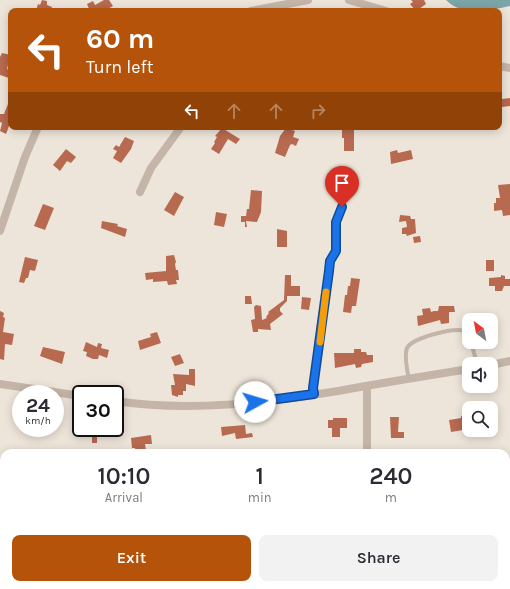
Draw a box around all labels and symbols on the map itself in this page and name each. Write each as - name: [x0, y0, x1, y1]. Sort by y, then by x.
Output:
- pin: [325, 166, 359, 207]
- north arrow: [462, 313, 498, 349]
- position arrow: [234, 381, 276, 423]
- speed limit sign: 30: [72, 385, 124, 437]

